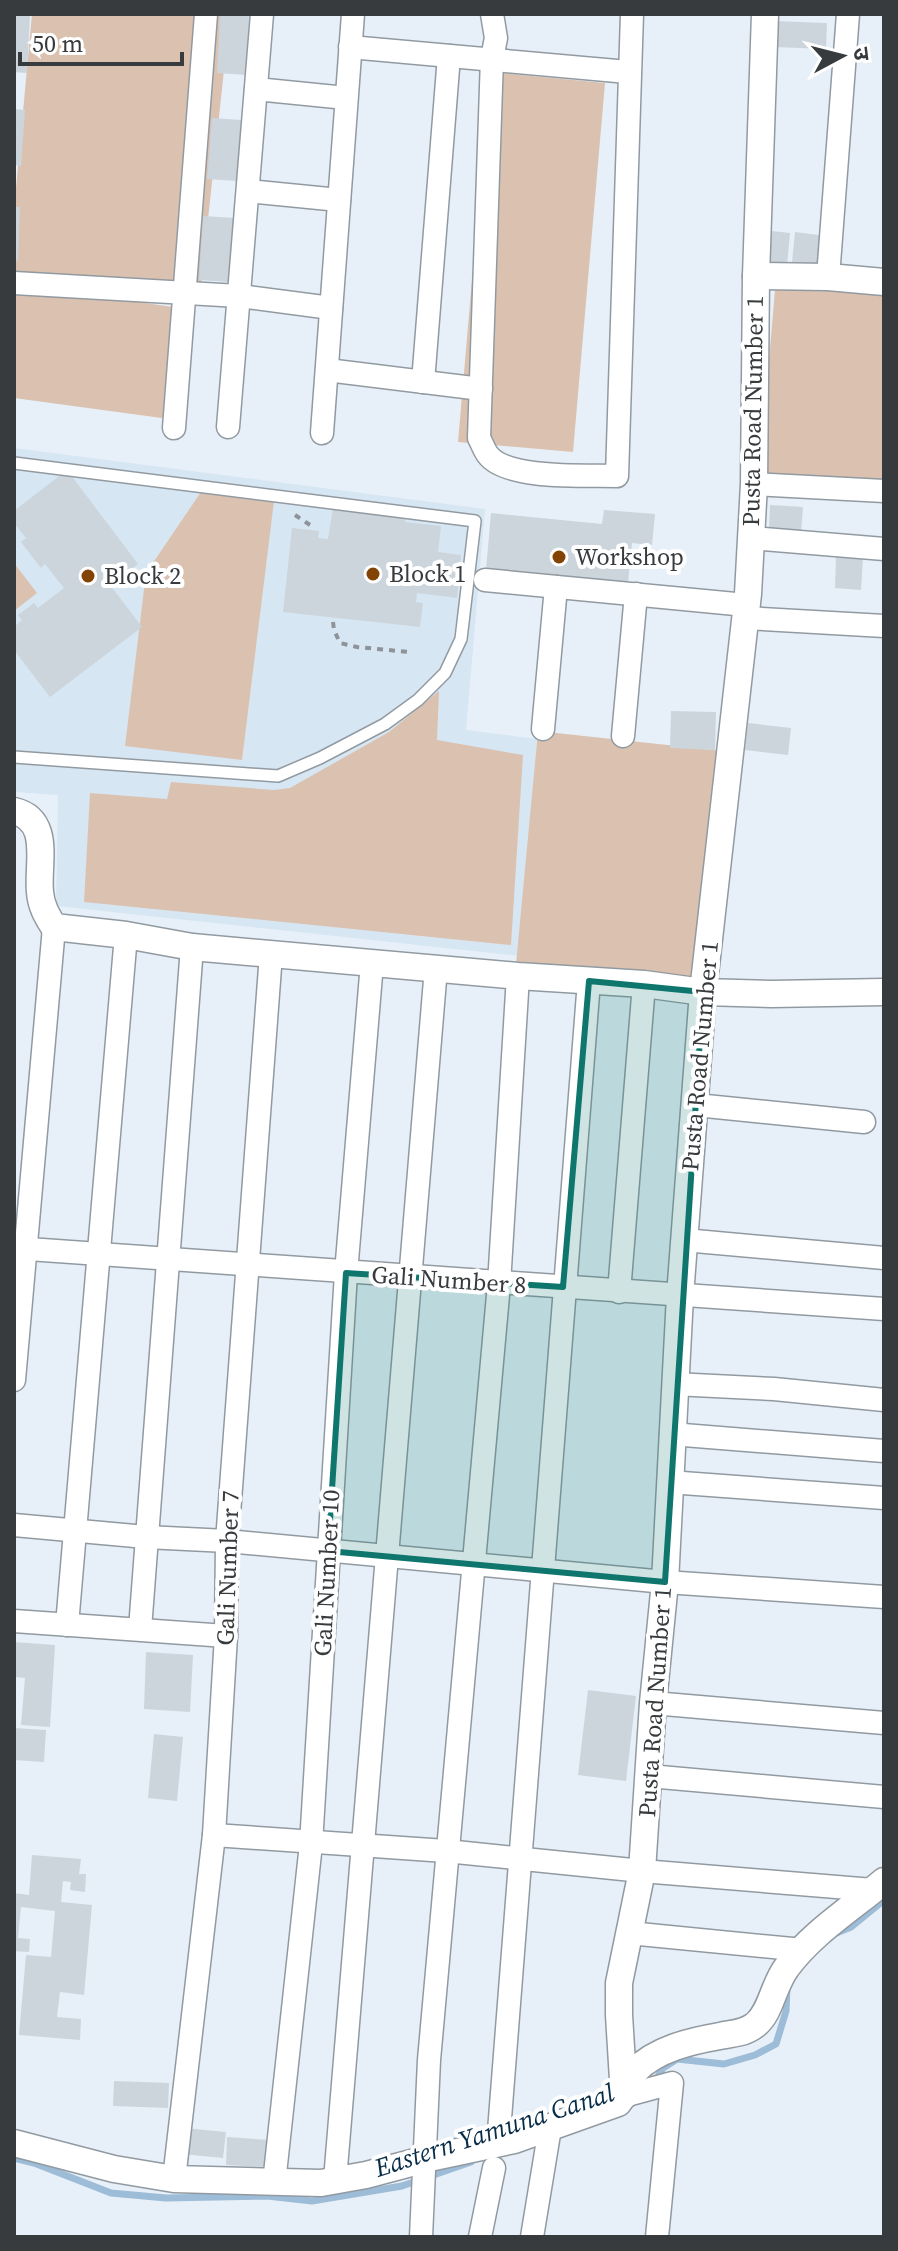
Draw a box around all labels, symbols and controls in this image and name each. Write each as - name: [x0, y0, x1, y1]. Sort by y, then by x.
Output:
- scale bar: [20, 16, 182, 66]
- north arrow: [802, 16, 882, 96]
- text: 50 m: [32, 27, 83, 60]
- text: उ: [846, 45, 878, 63]
- street label: Pusta Road Number 1: [734, 295, 771, 527]
- place label: Workshop: [575, 540, 684, 573]
- marker: Workshop: [550, 548, 568, 566]
- place label: Block 1: [389, 557, 466, 590]
- place label: Block 2: [104, 559, 181, 592]
- marker: Block 1: [364, 565, 382, 583]
- marker: Block 2: [79, 567, 97, 585]
- street label: Pusta Road Number 1: [673, 940, 726, 1172]
- street label: Gali Number 8: [371, 1258, 528, 1301]
- street label: Gali Number 10: [306, 1489, 347, 1657]
- street label: Gali Number 7: [208, 1490, 247, 1646]
- street label: Pusta Road Number 1: [630, 1586, 679, 1818]
- water label: Eastern Yamuna Canal: [369, 2074, 619, 2186]

